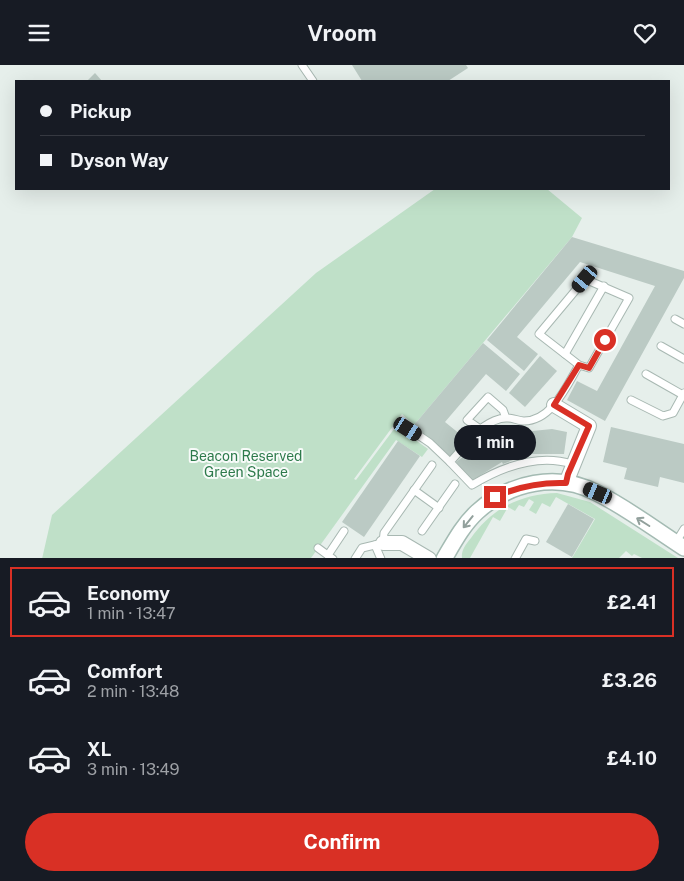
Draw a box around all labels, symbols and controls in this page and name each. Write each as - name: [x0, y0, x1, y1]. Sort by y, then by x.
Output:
- icon: menu: [25, 19, 53, 47]
- icon: heart: [631, 19, 659, 47]
- text: Vroom: [307, 20, 377, 46]
- text: Pickup: [70, 100, 132, 122]
- text: Dyson Way: [70, 149, 169, 171]
- car: [569, 263, 600, 295]
- route start: [594, 329, 616, 351]
- car: [391, 415, 424, 443]
- callout: 1 min: [454, 425, 536, 459]
- text: 1 min: [476, 433, 514, 452]
- park label: Beacon Reserved Green Space: [190, 448, 302, 480]
- car: [581, 480, 614, 506]
- route end: [484, 486, 506, 508]
- one-way arrow: [463, 515, 474, 528]
- one-way arrow: [636, 517, 650, 527]
- icon: car: [27, 580, 72, 625]
- text: Economy: [87, 582, 170, 604]
- text: £2.41: [607, 591, 657, 613]
- text: 1 min · 13:47: [87, 604, 176, 623]
- icon: car: [27, 658, 72, 703]
- text: Comfort: [87, 660, 163, 682]
- text: £3.26: [602, 669, 657, 691]
- text: 2 min · 13:48: [87, 682, 179, 701]
- icon: car: [27, 736, 72, 781]
- text: XL: [87, 738, 112, 760]
- text: £4.10: [607, 747, 657, 769]
- text: 3 min · 13:49: [87, 760, 180, 779]
- button: Confirm: [25, 813, 659, 871]

